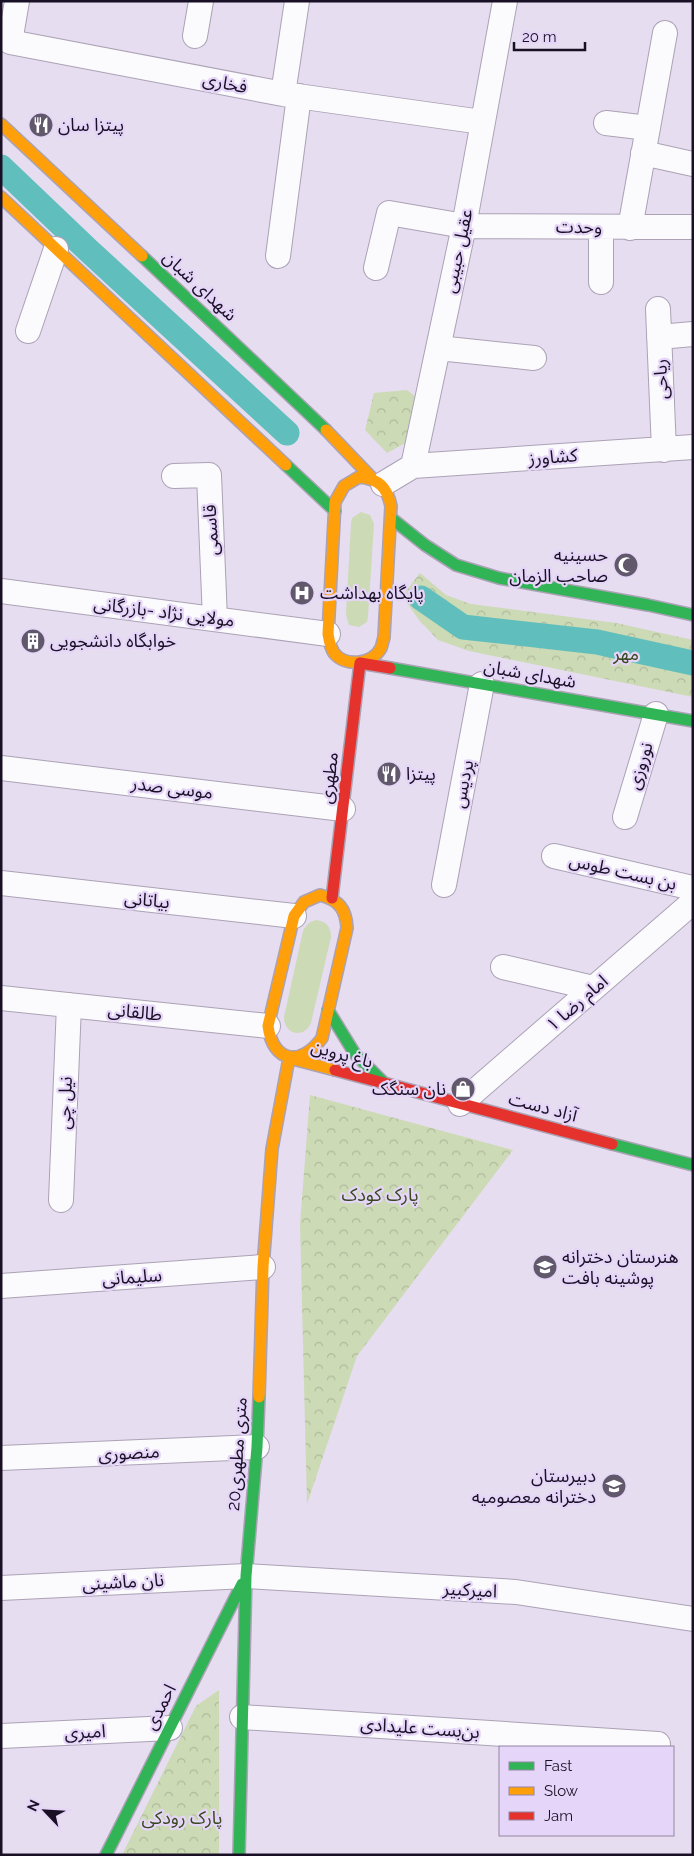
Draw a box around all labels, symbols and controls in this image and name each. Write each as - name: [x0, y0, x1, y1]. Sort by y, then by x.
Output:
- scale bar: [514, 20, 585, 52]
- text: 20 m: [522, 28, 557, 46]
- street label: فخاری: [201, 68, 249, 98]
- restaurant icon: پیتزا سان: [28, 112, 54, 138]
- place label: پیتزا سان: [58, 114, 124, 136]
- street label: عقیل حبیبی: [438, 207, 478, 295]
- street label: وحدت: [556, 216, 602, 237]
- street label: شهدای شبان: [158, 246, 242, 326]
- street label: ریاحی: [649, 358, 673, 400]
- street label: کشاورز: [527, 444, 579, 470]
- street label: قاسمی: [199, 504, 223, 556]
- place label: حسینیه صاحب الزمان: [509, 544, 608, 587]
- mosque icon: حسینیه صاحب الزمان: [613, 552, 639, 578]
- hospital icon: پایگاه بهداشت: [289, 580, 315, 606]
- place label: پایگاه بهداشت: [320, 582, 424, 604]
- street label: مولایی نژاد -بازرگانی: [92, 592, 236, 632]
- building icon: خوابگاه دانشجویی: [20, 628, 46, 654]
- place label: خوابگاه دانشجویی: [50, 630, 176, 652]
- park label: مهر: [612, 643, 639, 665]
- street label: شهدای شبان: [482, 655, 578, 693]
- street label: نوروزی: [622, 740, 658, 792]
- street label: مطهری: [315, 751, 343, 805]
- street label: پردیس: [448, 758, 479, 810]
- restaurant icon: پیتزا: [376, 761, 402, 787]
- place label: پیتزا: [406, 763, 436, 785]
- street label: موسی صدر: [129, 772, 214, 804]
- street label: بن بست طوس: [567, 849, 679, 895]
- street label: بیاتانی: [123, 887, 171, 913]
- street label: امام رضا ۱: [542, 970, 614, 1038]
- street label: طالقانی: [107, 998, 163, 1026]
- street label: باغ پروین: [308, 1035, 375, 1076]
- street label: نیل چی: [53, 1076, 77, 1130]
- shop icon: نان سنگک: [450, 1076, 476, 1102]
- place label: نان سنگک: [372, 1078, 446, 1100]
- street label: آزاد دست: [506, 1087, 580, 1127]
- park label: پارک کودک: [341, 1184, 419, 1206]
- place label: هنرستان دخترانه پوشینه بافت: [562, 1246, 679, 1289]
- school or university icon: هنرستان دخترانه پوشینه بافت: [532, 1254, 558, 1280]
- street label: سلیمانی: [101, 1264, 163, 1290]
- street label: 20متری مطهری: [222, 1396, 252, 1512]
- street label: منصوری: [98, 1440, 160, 1466]
- place label: دبیرستان دخترانه معصومیه: [472, 1465, 596, 1508]
- school or university icon: دبیرستان دخترانه معصومیه: [601, 1473, 627, 1499]
- street label: نان ماشینی: [82, 1569, 164, 1595]
- street label: امیرکبیر: [441, 1578, 498, 1602]
- street label: احمدی: [139, 1680, 181, 1734]
- street label: بن‌بست علیدادی: [360, 1713, 480, 1743]
- street label: امیری: [64, 1720, 106, 1744]
- legend: [499, 1746, 674, 1836]
- text: Fast: [544, 1757, 572, 1775]
- text: Slow: [544, 1782, 578, 1800]
- north arrow: [20, 1786, 70, 1836]
- text: N: [24, 1797, 43, 1814]
- park label: پارک رودکی: [142, 1807, 222, 1829]
- text: Jam: [544, 1807, 573, 1825]

